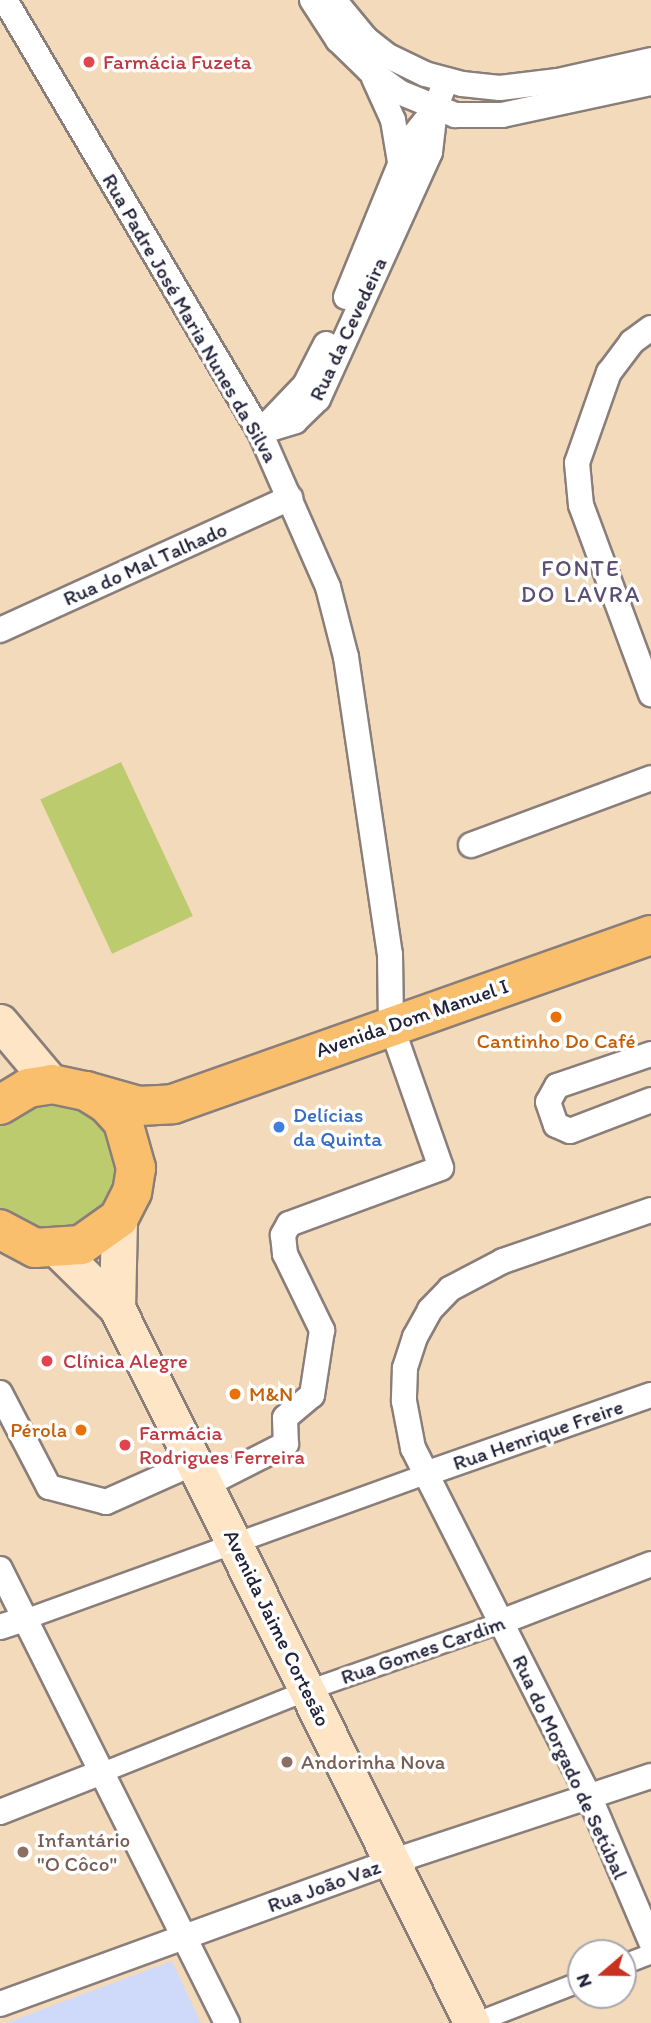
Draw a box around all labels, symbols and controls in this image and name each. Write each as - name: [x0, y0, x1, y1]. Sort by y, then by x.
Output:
- place label: Farmácia Fuzeta: [103, 49, 252, 75]
- marker: Farmácia Fuzeta: [81, 54, 97, 70]
- street label: Rua Padre José Maria Nunes da Silva: [97, 169, 283, 467]
- street label: Rua da Cevedeira: [304, 253, 392, 405]
- street label: Rua do Mal Talhado: [60, 517, 230, 611]
- district label: FONTE DO LAVRA: [521, 554, 641, 608]
- street label: Avenida Dom Manuel I: [312, 973, 512, 1063]
- marker: Cantinho Do Café: [548, 1009, 564, 1025]
- place label: Cantinho Do Café: [476, 1028, 636, 1054]
- place label: Delícias da Quinta: [293, 1102, 383, 1152]
- marker: Delícias da Quinta: [271, 1119, 287, 1135]
- place label: Clínica Alegre: [63, 1348, 188, 1374]
- marker: Clínica Alegre: [37, 1351, 57, 1371]
- place label: M&N: [249, 1381, 293, 1407]
- marker: M&N: [227, 1386, 243, 1402]
- street label: Rua Henrique Freire: [449, 1394, 627, 1476]
- place label: Pérola: [10, 1417, 67, 1443]
- place label: Farmácia Rodrigues Ferreira: [139, 1420, 305, 1470]
- marker: Pérola: [73, 1422, 89, 1438]
- marker: Farmácia Rodrigues Ferreira: [117, 1437, 133, 1453]
- street label: Avenida Jaime Cortesão: [218, 1525, 336, 1731]
- street label: Rua Gomes Cardim: [337, 1610, 509, 1690]
- street label: Rua do Morgado de Setúbal: [507, 1651, 633, 1883]
- place label: Andorinha Nova: [301, 1749, 445, 1775]
- marker: Andorinha Nova: [279, 1754, 295, 1770]
- place label: Infantário "O Côco": [37, 1827, 130, 1877]
- marker: Infantário "O Côco": [15, 1844, 31, 1860]
- street label: Rua João Vaz: [264, 1854, 384, 1918]
- north arrow: [567, 1939, 637, 2009]
- text: N: [571, 1971, 597, 1991]

